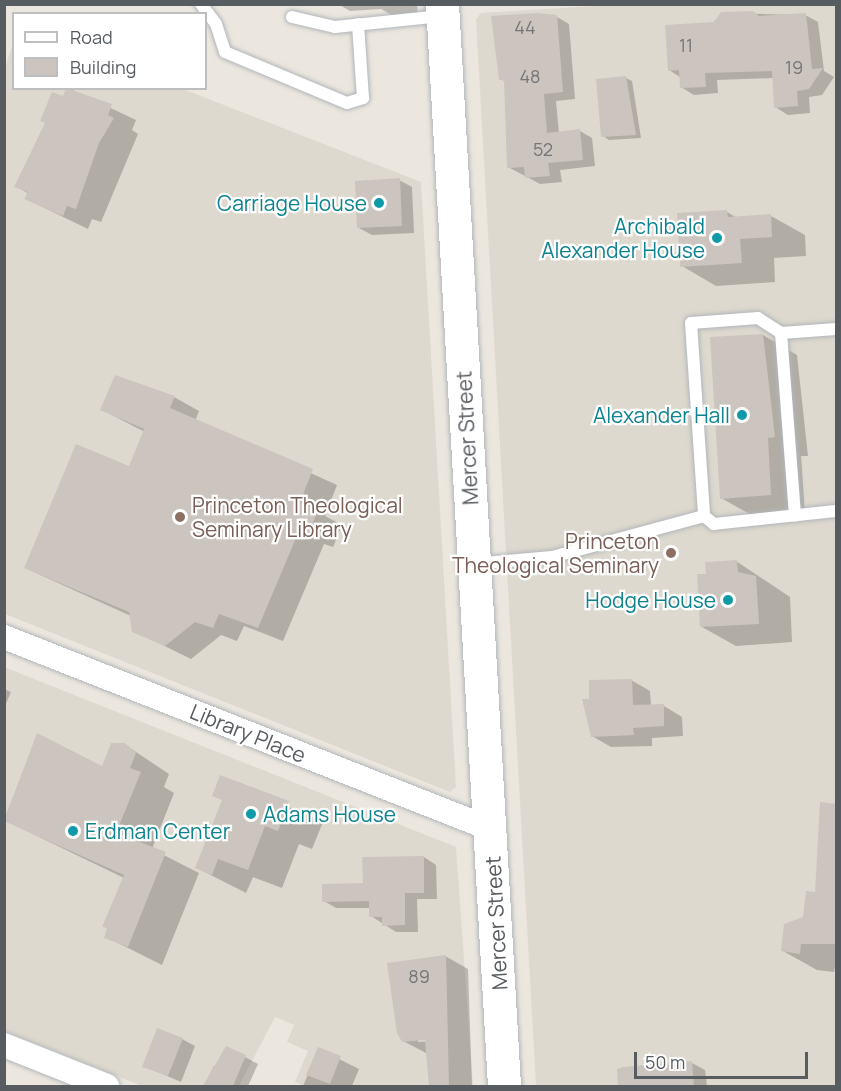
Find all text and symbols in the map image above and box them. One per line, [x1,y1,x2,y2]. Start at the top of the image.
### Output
legend [12,12,207,90]
house number: 44 [514,16,536,38]
text: Road [70,25,113,49]
house number: 11 [679,34,693,56]
text: Building [70,55,136,79]
house number: 19 [785,56,803,78]
house number: 48 [519,65,541,87]
house number: 52 [533,138,553,160]
place label: Carriage House [217,190,367,216]
marker: Carriage House [372,196,386,210]
place label: Archibald Alexander House [541,213,705,263]
marker: Archibald Alexander House [710,231,724,245]
street label: Mercer Street [451,370,483,506]
place label: Alexander Hall [593,402,730,428]
marker: Alexander Hall [735,408,749,422]
place label: Princeton Theological Seminary Library [192,492,403,542]
marker: Princeton Theological Seminary Library [173,510,187,524]
place label: Princeton Theological Seminary [452,528,659,578]
marker: Princeton Theological Seminary [664,546,678,560]
place label: Hodge House [585,587,716,613]
marker: Hodge House [721,593,735,607]
street label: Library Place [187,698,309,768]
place label: Adams House [263,801,396,827]
marker: Adams House [244,807,258,821]
place label: Erdman Center [85,818,230,844]
marker: Erdman Center [66,824,80,838]
street label: Mercer Street [480,855,512,991]
house number: 89 [408,965,430,987]
scale bar [637,1040,811,1078]
text: 50 m [645,1050,685,1074]

